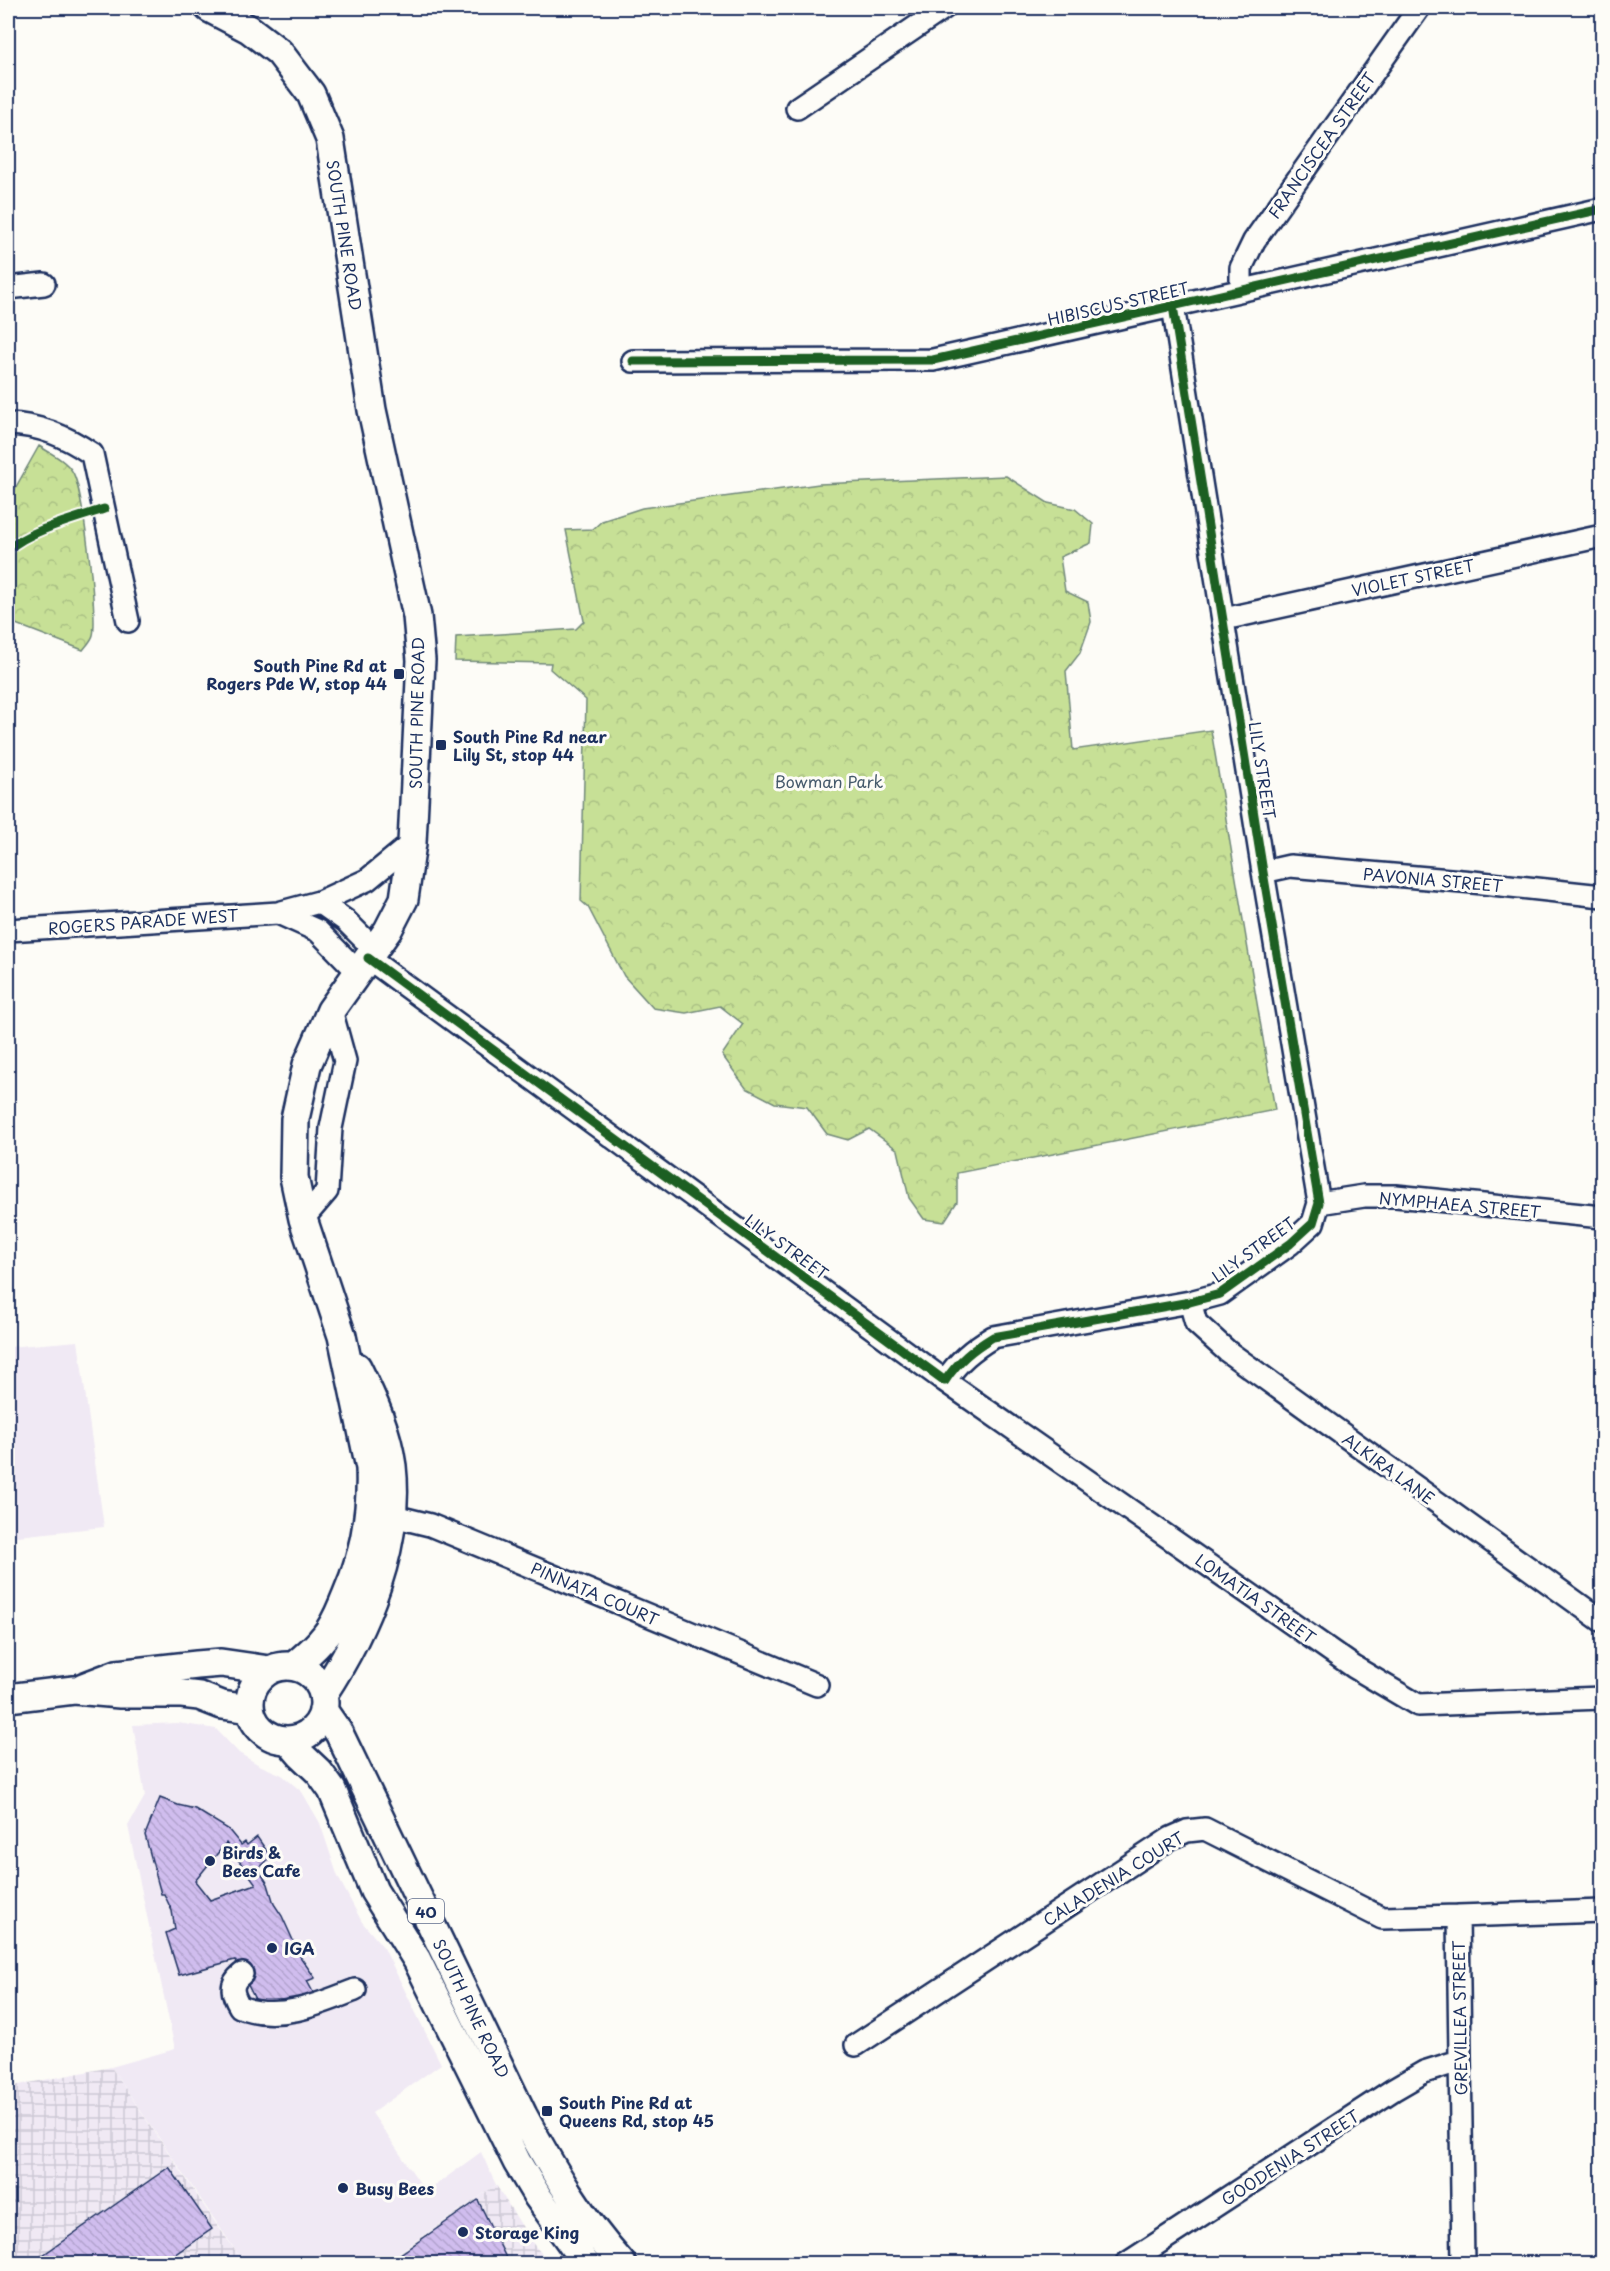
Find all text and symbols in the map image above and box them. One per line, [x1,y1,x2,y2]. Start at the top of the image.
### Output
street label: FRANCISCEA STREET [1261,67,1381,223]
street label: SOUTH PINE ROAD [321,158,369,312]
street label: HIBISCUS STREET [1045,275,1191,331]
street label: VIOLET STREET [1349,552,1477,602]
street label: SOUTH PINE ROAD [403,637,429,789]
place label: South Pine Rd at Rogers Pde W, stop 44 [206,653,387,695]
marker: South Pine Rd at Rogers Pde W, stop 44 [392,667,406,681]
street label: LILY STREET [1243,720,1283,820]
place label: South Pine Rd near Lily St, stop 44 [453,724,607,766]
marker: South Pine Rd near Lily St, stop 44 [434,738,448,752]
park label: Bowman Park [775,769,884,793]
street label: PAVONIA STREET [1362,861,1504,897]
street label: ROGERS PARADE WEST [47,902,239,940]
street label: NYMPHAEA STREET [1378,1185,1542,1223]
street label: LILY STREET [740,1208,834,1285]
street label: LILY STREET [1206,1210,1300,1287]
street label: ALKIRA LANE [1338,1426,1440,1510]
street label: LOMATIA STREET [1191,1547,1321,1649]
street label: PINNATA COURT [527,1555,663,1631]
street label: CALADENIA COURT [1038,1825,1188,1931]
place label: Birds & Bees Cafe [222,1840,301,1882]
marker: Birds & Bees Cafe [203,1854,217,1868]
road number: 40 [408,1899,444,1923]
street label: SOUTH PINE ROAD [428,1934,516,2082]
place label: IGA [284,1936,315,1960]
street label: GREVILLEA STREET [1446,1940,1472,2096]
marker: IGA [265,1941,279,1955]
place label: South Pine Rd at Queens Rd, stop 45 [559,2090,714,2132]
street label: GOODENIA STREET [1216,2103,1364,2211]
marker: South Pine Rd at Queens Rd, stop 45 [540,2104,554,2118]
place label: Busy Bees [355,2176,434,2200]
marker: Busy Bees [336,2181,350,2195]
place label: Storage King [475,2220,579,2244]
marker: Storage King [456,2225,470,2239]

